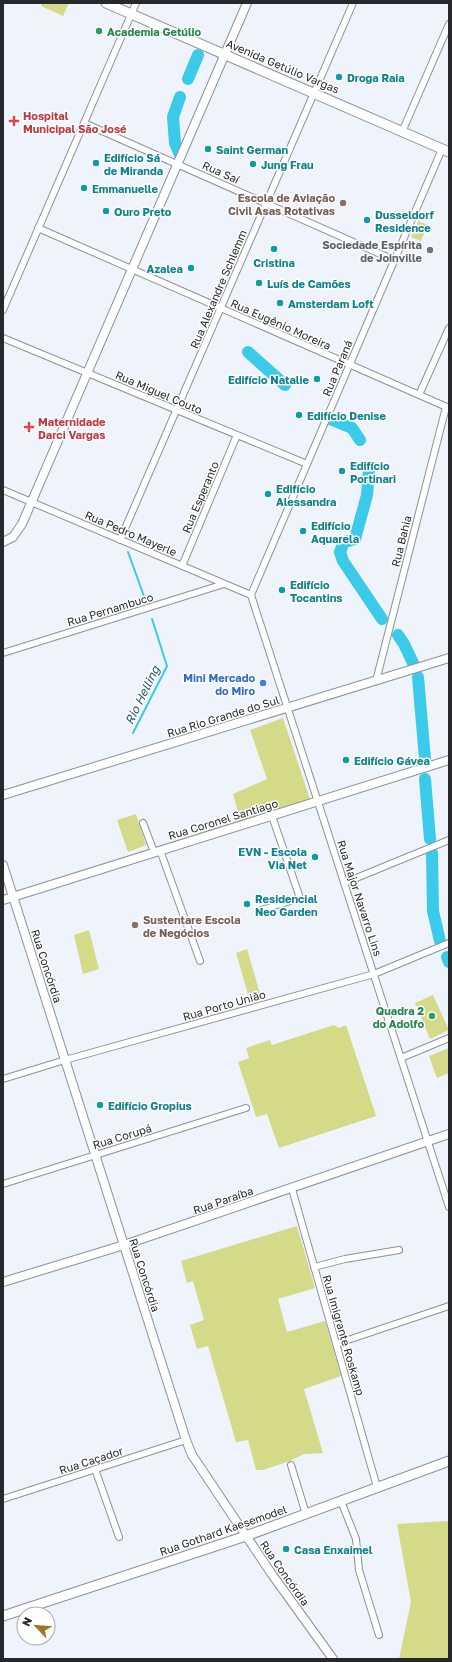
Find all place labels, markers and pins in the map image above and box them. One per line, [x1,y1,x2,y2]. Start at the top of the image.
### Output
place label: Academia Getúlio [107,25,202,38]
marker: Academia Getúlio [94,26,104,36]
place label: Droga Raia [347,71,405,84]
marker: Droga Raia [334,72,344,82]
place label: Hospital Municipal São José [23,109,127,135]
marker: Hospital Municipal São José [8,115,20,127]
place label: Saint German [216,143,288,156]
marker: Saint German [203,144,213,154]
place label: Edifício Sá de Miranda [104,151,163,177]
marker: Edifício Sá de Miranda [91,158,101,168]
place label: Jung Frau [261,158,314,171]
marker: Jung Frau [248,159,258,169]
place label: Emmanuelle [92,182,158,195]
marker: Emmanuelle [79,183,89,193]
place label: Escola de Aviação Civil Asas Rotativas [228,191,335,217]
marker: Escola de Aviação Civil Asas Rotativas [338,198,348,208]
place label: Ouro Preto [114,205,172,218]
marker: Ouro Preto [101,206,111,216]
place label: Dusseldorf Residence [375,208,434,234]
marker: Dusseldorf Residence [362,215,372,225]
place label: Sociedade Espírita de Joinville [322,238,423,264]
marker: Cristina [269,244,279,254]
marker: Sociedade Espírita de Joinville [425,245,435,255]
place label: Cristina [253,256,295,269]
place label: Azalea [146,262,183,275]
marker: Azalea [186,263,196,273]
place label: Luís de Camões [267,277,351,290]
marker: Luís de Camões [254,278,264,288]
place label: Amsterdam Loft [288,297,374,310]
marker: Amsterdam Loft [275,298,285,308]
place label: Edifício Natalie [228,373,309,386]
marker: Edifício Natalie [312,374,322,384]
place label: Edifício Denise [307,409,386,422]
marker: Edifício Denise [294,410,304,420]
place label: Maternidade Darci Vargas [38,415,106,441]
marker: Maternidade Darci Vargas [23,421,35,433]
place label: Edifício Portinari [350,459,396,485]
marker: Edifício Portinari [337,466,347,476]
place label: Edifício Alessandra [276,482,336,508]
marker: Edifício Alessandra [263,489,273,499]
place label: Edifício Aquarela [311,519,359,545]
marker: Edifício Aquarela [298,526,308,536]
place label: Edifício Tocantins [290,578,342,604]
marker: Edifício Tocantins [277,585,287,595]
place label: Mini Mercado do Miro [183,671,255,697]
marker: Mini Mercado do Miro [258,678,268,688]
place label: Edifício Gávea [354,754,430,767]
marker: Edifício Gávea [341,755,351,765]
place label: EVN - Escola Via Net [238,845,308,871]
marker: EVN - Escola Via Net [310,852,320,862]
place label: Residencial Neo Garden [255,892,318,918]
marker: Residencial Neo Garden [242,899,252,909]
place label: Sustentare Escola de Negócios [143,913,241,939]
marker: Sustentare Escola de Negócios [130,920,140,930]
place label: Quadra 2 do Adolfo [373,1004,424,1030]
marker: Quadra 2 do Adolfo [427,1011,437,1021]
place label: Edifício Gropius [108,1099,192,1112]
marker: Edifício Gropius [95,1100,105,1110]
place label: Casa Enxaimel [294,1543,373,1556]
marker: Casa Enxaimel [281,1544,291,1554]

